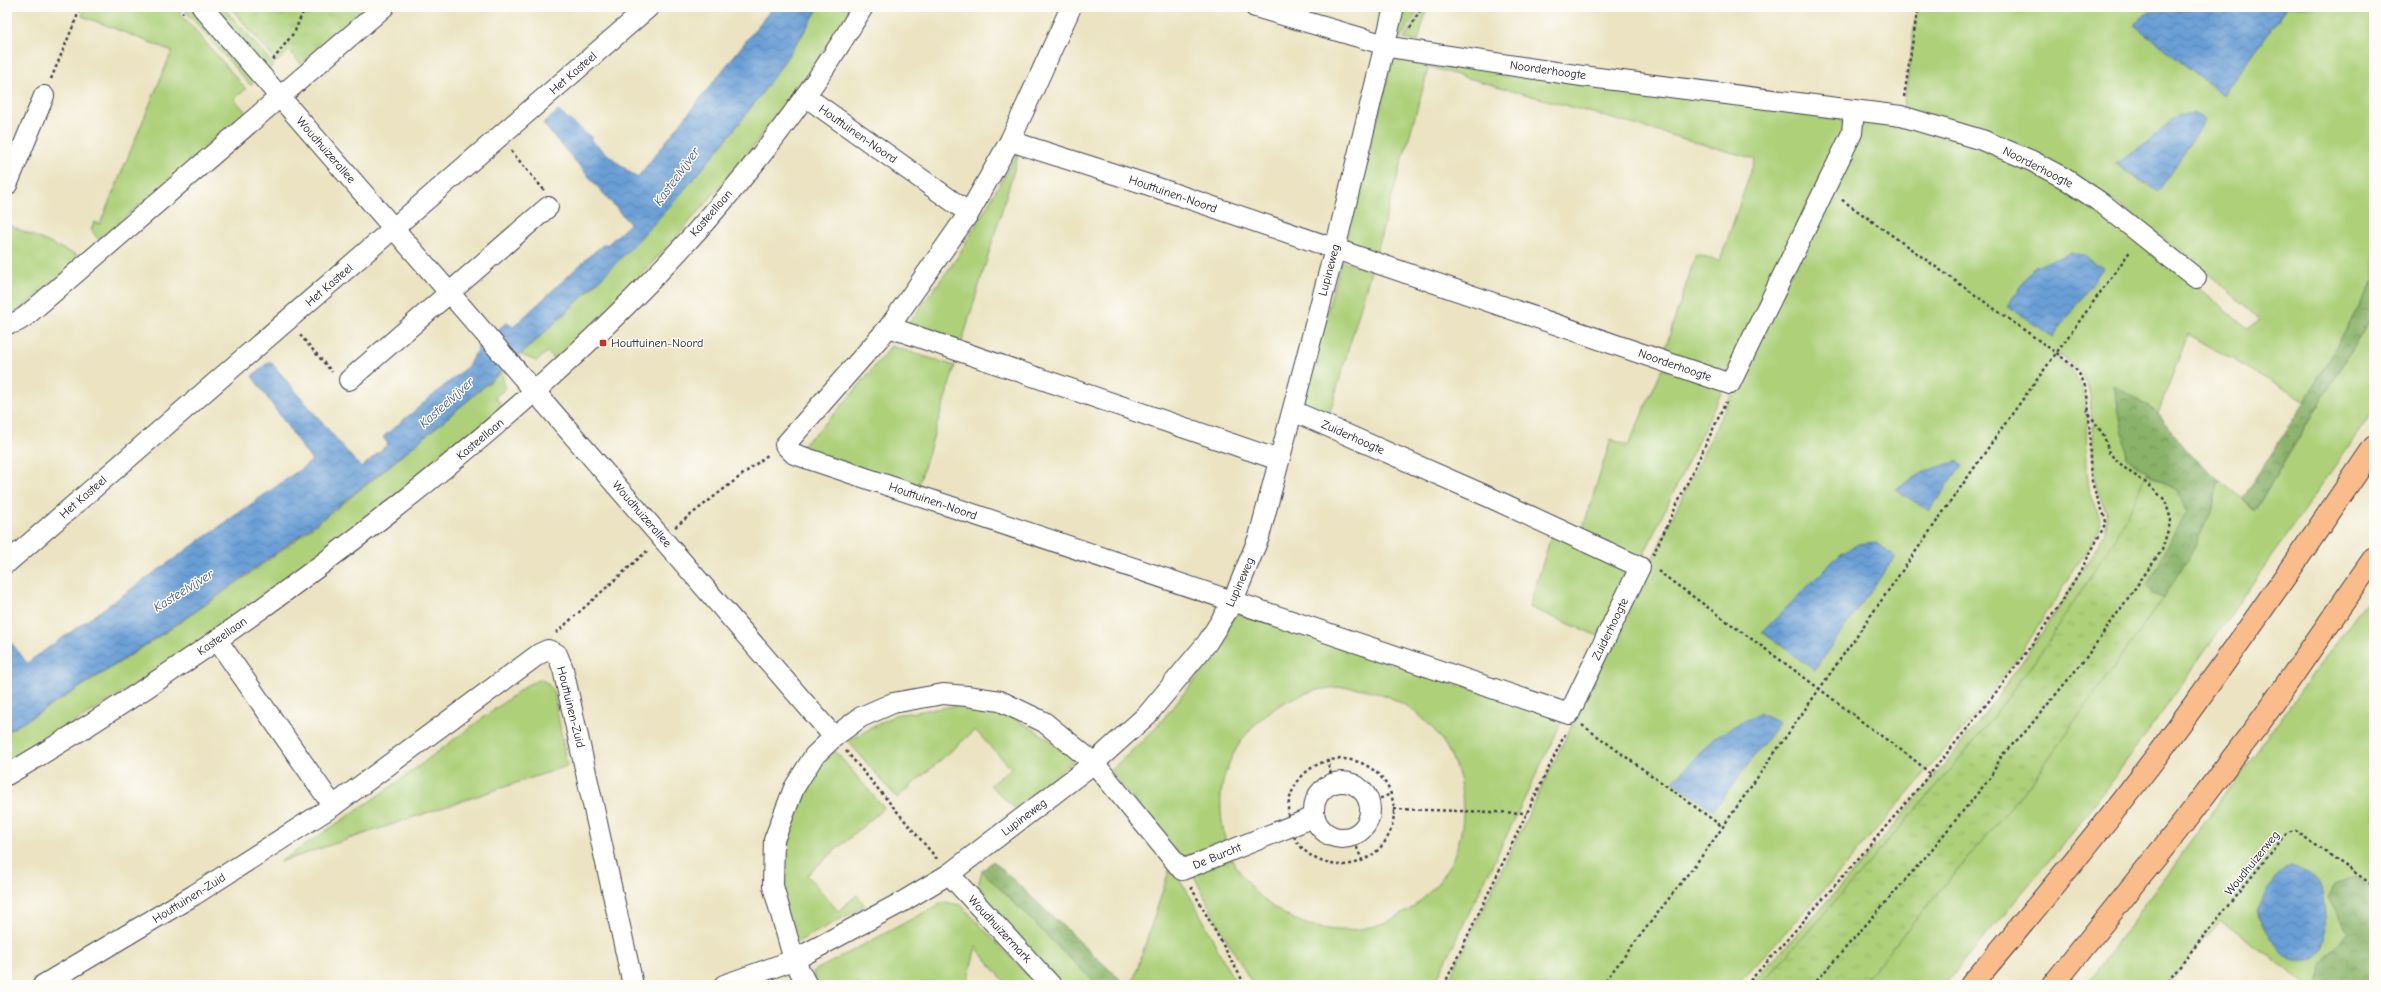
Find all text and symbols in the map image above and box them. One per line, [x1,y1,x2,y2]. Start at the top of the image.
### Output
street label: Het Kasteel [547,49,599,97]
street label: Noorderhoogte [1509,58,1587,82]
street label: Houttuinen-Noord [816,102,900,166]
street label: Woudhuizerallee [293,114,359,186]
street label: Noorderhoogte [2001,143,2075,191]
water label: Kasteelvijver [650,144,703,208]
street label: Houttuinen-Noord [1127,172,1219,216]
street label: Kasteellaan [687,187,735,239]
street label: Lupineweg [1315,243,1343,297]
street label: Het Kasteel [303,261,355,309]
place label: Houttuinen-Noord [611,336,703,350]
marker: Houttuinen-Noord [598,338,608,348]
street label: Noorderhoogte [1636,346,1714,384]
water label: Kasteelvijver [416,373,477,431]
street label: Kasteellaan [454,415,506,463]
street label: Zuiderhoogte [1319,417,1387,457]
street label: Het Kasteel [57,473,109,521]
street label: Woudhuizerallee [609,478,675,550]
street label: Houttuinen-Noord [887,479,979,523]
street label: Lupineweg [1223,555,1257,609]
water label: Kasteelvijver [150,566,217,615]
street label: Zuiderhoogte [1589,596,1631,662]
street label: Kasteellaan [195,614,249,658]
street label: Houttuinen-Zuid [554,665,588,749]
street label: Lupineweg [999,795,1049,839]
street label: Woudhuizerweg [2222,828,2282,898]
street label: De Burcht [1191,840,1244,872]
street label: Houttuinen-Zuid [150,870,228,926]
street label: Woudhuizermark [965,893,1035,966]

